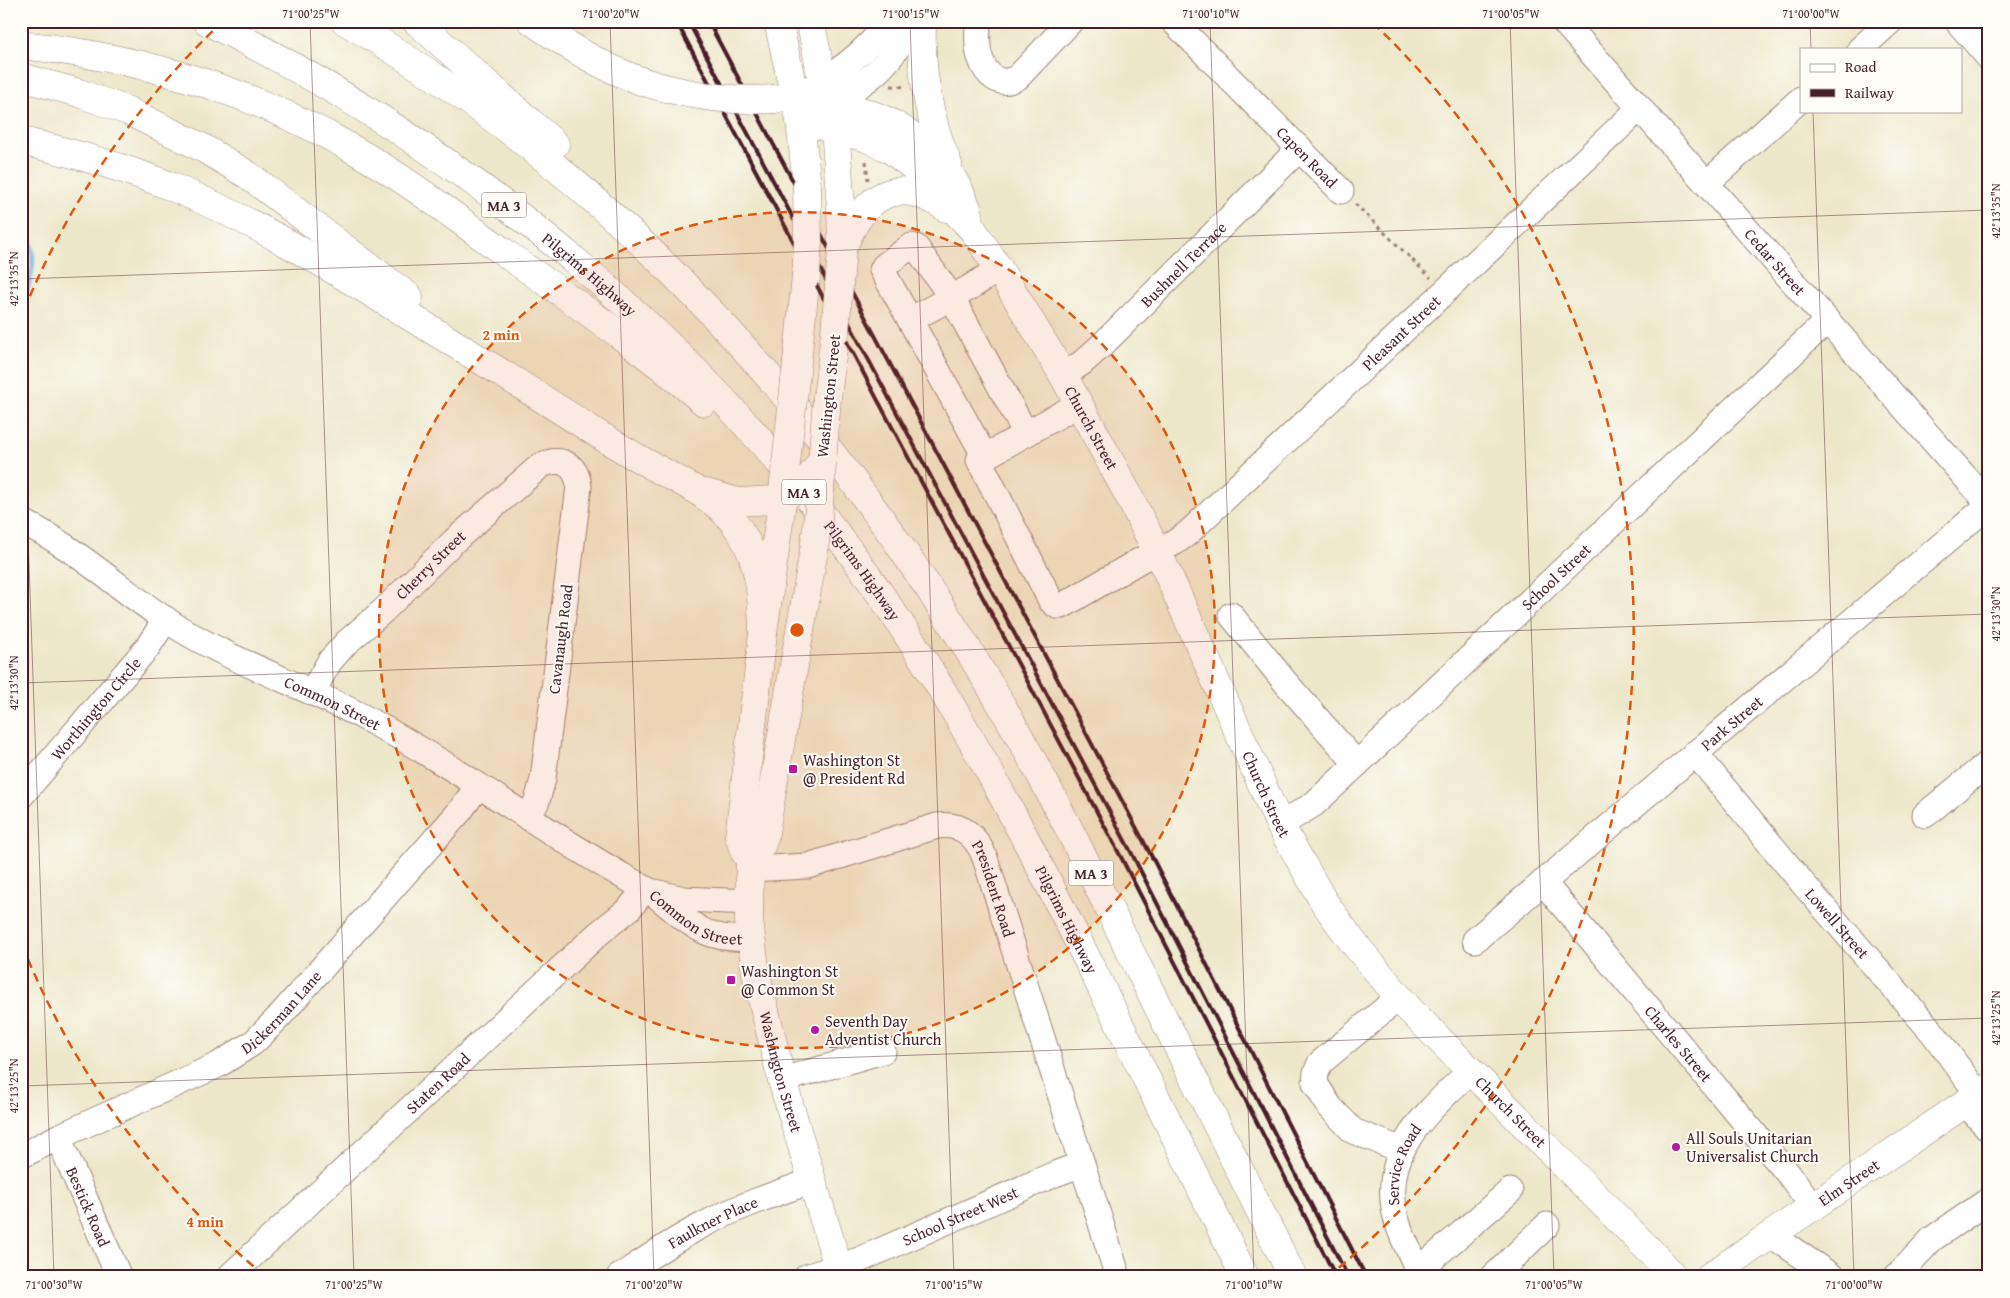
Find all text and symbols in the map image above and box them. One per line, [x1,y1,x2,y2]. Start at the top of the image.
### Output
text: 71°00'25"W [282,5,341,22]
text: 71°00'20"W [582,5,641,22]
text: 71°00'15"W [882,5,941,22]
text: 71°00'10"W [1182,5,1241,22]
text: 71°00'05"W [1482,5,1541,22]
text: 71°00'00"W [1782,5,1841,22]
legend [1800,48,1962,112]
text: Road [1845,56,1876,77]
text: Railway [1845,82,1895,103]
street label: Capen Road [1271,121,1344,194]
text: 42°13'35"N [1987,183,2004,239]
road number: MA 3 [482,192,526,218]
street label: Bushnell Terrace [1135,216,1232,313]
street label: Cedar Street [1739,223,1812,301]
street label: Pilgrims Highway [537,226,643,322]
text: 42°13'35"N [5,251,22,307]
street label: Pleasant Street [1356,289,1446,376]
text: 2 min [482,324,520,345]
street label: Washington Street [810,333,846,459]
street label: Church Street [1059,381,1125,474]
road number: MA 3 [782,480,826,504]
street label: Pilgrims Highway [818,515,907,625]
street label: Cherry Street [389,524,471,605]
street label: School Street [1515,537,1597,616]
street label: Cavanaugh Road [541,582,579,695]
text: 42°13'30"N [1987,586,2004,642]
centre of rings [788,621,806,639]
street label: Worthington Circle [45,652,146,765]
text: 42°13'30"N [5,655,22,711]
street label: Common Street [281,670,385,736]
street label: Park Street [1695,689,1768,756]
street label: Church Street [1236,747,1297,842]
place label: Washington St @ President Rd [803,748,906,790]
marker: Washington St @ President Rd [787,763,799,775]
street label: President Road [966,835,1021,940]
road number: MA 3 [1068,860,1114,886]
street label: Pilgrims Highway [1029,861,1104,978]
street label: Lowell Street [1800,882,1875,964]
street label: Common Street [645,883,743,951]
place label: Washington St @ Common St [741,959,838,1001]
street label: Dickerman Lane [236,965,327,1060]
marker: Washington St @ Common St [725,974,737,986]
text: 42°13'25"N [1987,990,2004,1046]
street label: Charles Street [1639,1000,1719,1088]
street label: Washington Street [754,1009,809,1135]
place label: Seventh Day Adventist Church [825,1009,942,1051]
marker: Seventh Day Adventist Church [809,1024,821,1036]
street label: Staten Road [400,1047,476,1119]
text: 42°13'25"N [5,1058,22,1114]
street label: Church Street [1470,1070,1553,1153]
street label: Service Road [1380,1118,1427,1207]
place label: All Souls Unitarian Universalist Church [1686,1126,1819,1168]
marker: All Souls Unitarian Universalist Church [1670,1141,1682,1153]
street label: Elm Street [1813,1152,1885,1212]
street label: Bestick Road [60,1163,117,1251]
street label: School Street West [898,1180,1022,1252]
street label: Faulkner Place [663,1190,761,1254]
text: 4 min [186,1211,224,1232]
text: 71°00'30"W [25,1276,84,1293]
text: 71°00'25"W [325,1276,384,1293]
text: 71°00'20"W [625,1276,684,1293]
text: 71°00'15"W [925,1276,984,1293]
text: 71°00'10"W [1225,1276,1284,1293]
text: 71°00'05"W [1525,1276,1584,1293]
text: 71°00'00"W [1825,1276,1884,1293]

